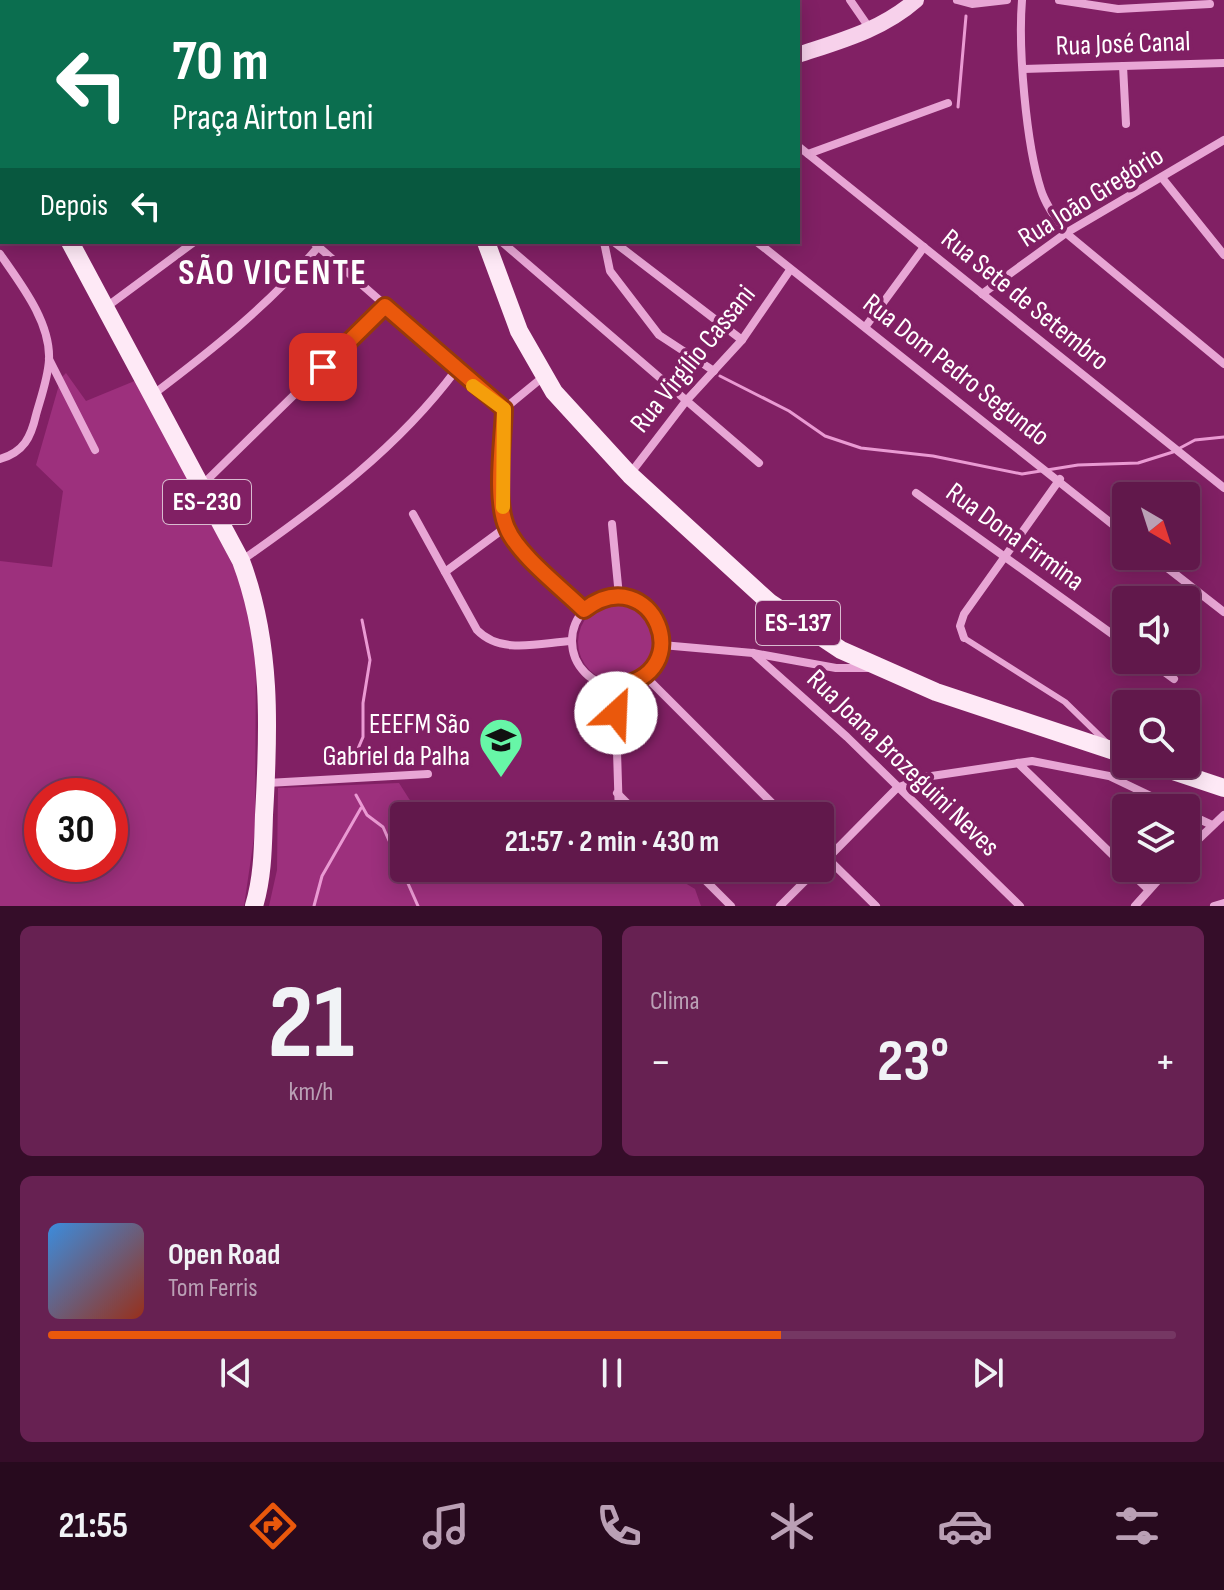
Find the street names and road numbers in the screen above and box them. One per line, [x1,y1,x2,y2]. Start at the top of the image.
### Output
street label: Rua José Canal [1055,25,1191,63]
street label: Rua João Gregório [1013,139,1169,255]
street label: Rua Sete de Setembro [935,222,1115,378]
street label: Rua Virgílio Cassani [624,279,762,439]
street label: Rua Dom Pedro Segundo [856,287,1056,453]
street label: Rua Dona Firmina [939,476,1091,598]
road number: ES-230 [163,480,251,524]
road number: ES-137 [756,601,840,645]
street label: Rua Joana Brozeguini Neves [800,663,1006,863]

